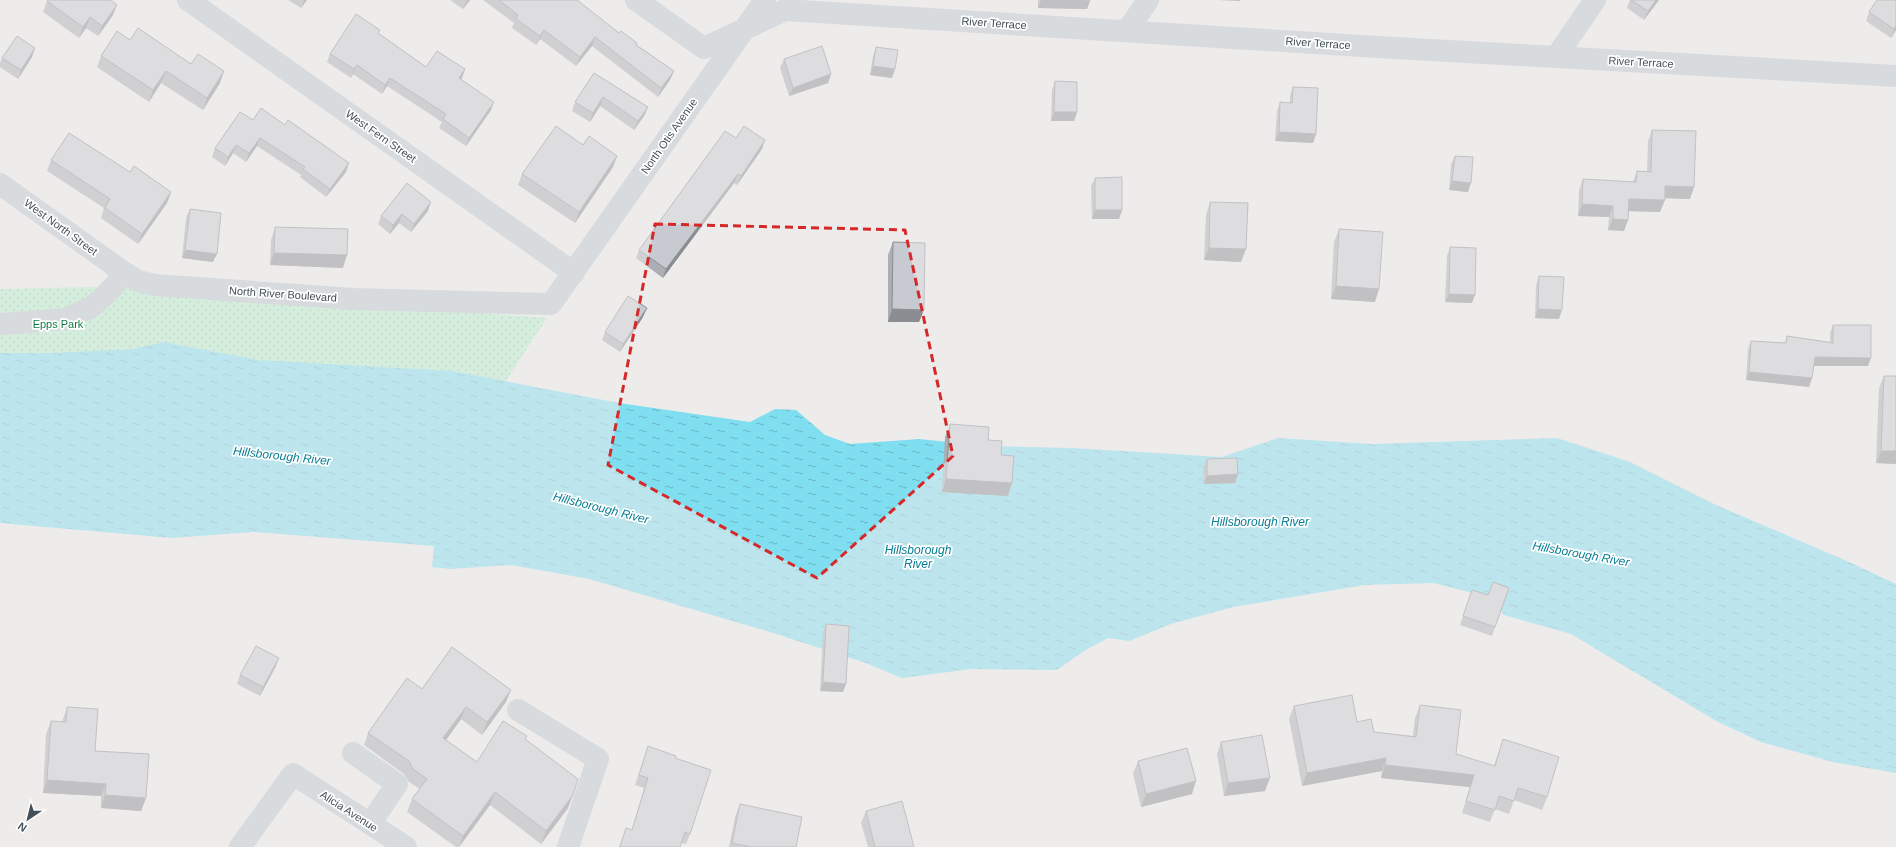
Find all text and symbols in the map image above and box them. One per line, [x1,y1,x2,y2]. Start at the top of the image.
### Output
street label: River Terrace [961,15,1027,31]
street label: River Terrace [1285,35,1351,51]
street label: River Terrace [1608,54,1674,70]
street label: North Otis Avenue [639,96,699,176]
street label: West Fern Street [344,107,418,165]
street label: West North Street [22,197,100,257]
street label: North River Boulevard [229,284,337,304]
park label: Epps Park [33,318,84,330]
water label: Hillsborough River [233,444,332,468]
water label: Hillsborough River [552,489,651,527]
water label: Hillsborough River [1211,515,1310,529]
water label: Hillsborough River [1532,539,1631,570]
water label: Hillsborough River [885,543,952,571]
street label: Alicia Avenue [318,788,380,834]
north arrow [8,799,48,839]
text: N [16,820,29,834]

